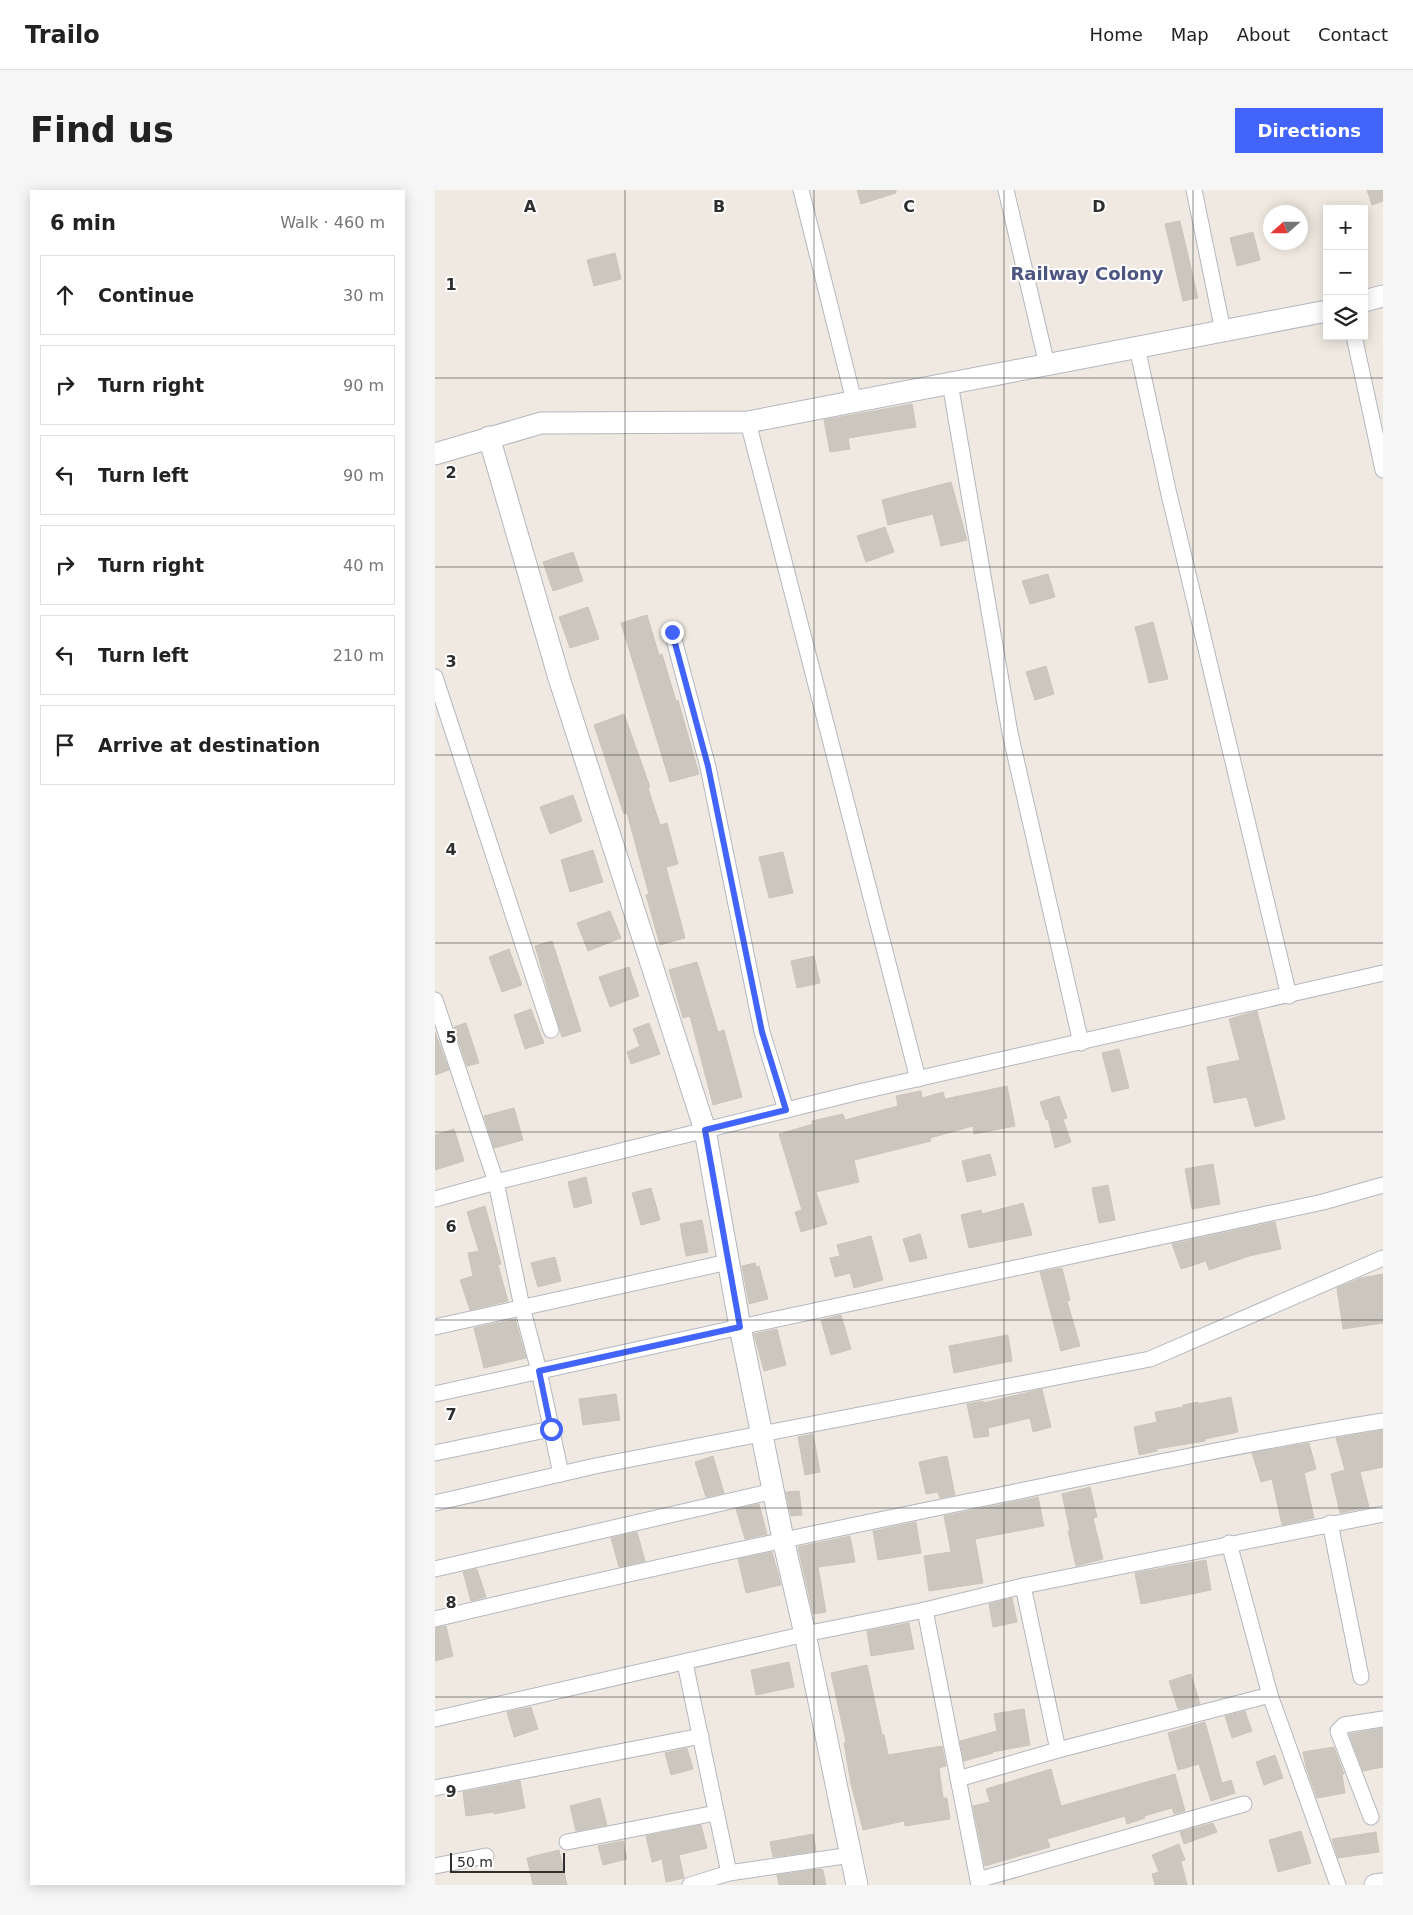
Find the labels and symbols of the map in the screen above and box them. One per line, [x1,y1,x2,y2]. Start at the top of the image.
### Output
text: A [524,197,537,216]
text: B [713,197,725,216]
text: C [903,197,915,216]
text: D [1092,197,1106,216]
north arrow [1263,205,1308,250]
district label: Railway Colony [1010,263,1164,284]
text: 1 [445,275,457,294]
text: 2 [445,463,457,482]
route end [661,621,684,644]
text: 3 [445,652,457,671]
text: 4 [445,840,457,859]
text: 5 [445,1028,457,1047]
text: 6 [445,1217,457,1236]
text: 7 [445,1405,457,1424]
route start [540,1418,563,1441]
text: 8 [445,1593,457,1612]
text: 9 [445,1782,457,1801]
scale bar [450,1850,565,1873]

